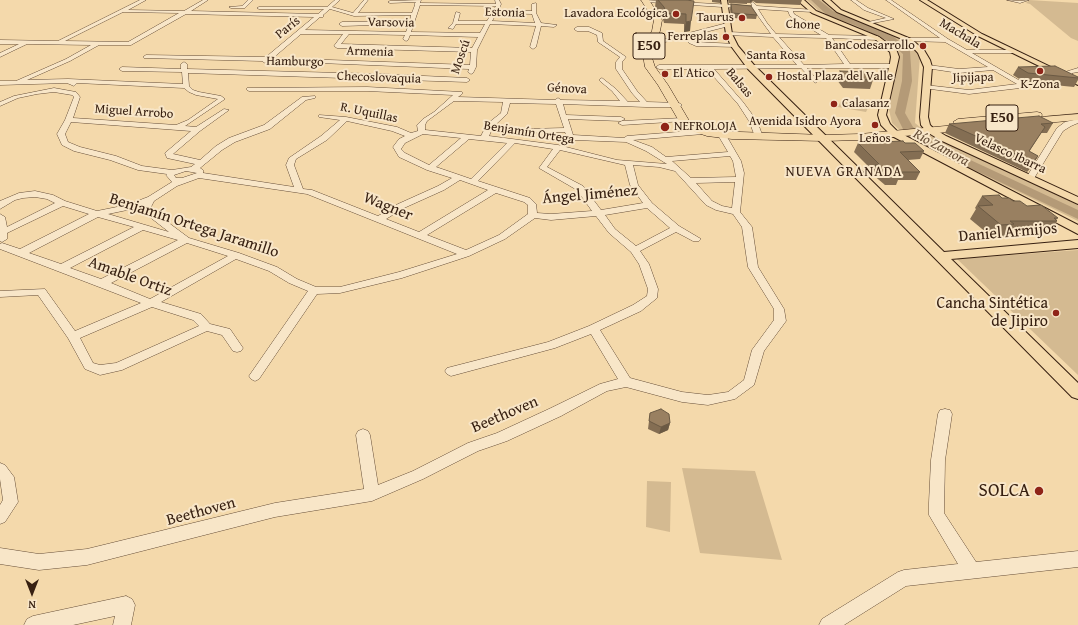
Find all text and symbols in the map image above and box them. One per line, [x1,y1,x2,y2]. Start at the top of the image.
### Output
street label: Estonia [485,5,525,21]
place label: Lavadora Ecológica [564,6,668,22]
marker: Lavadora Ecológica [671,9,681,19]
place label: Taurus [696,10,734,26]
street label: París [272,13,304,43]
marker: Taurus [737,13,747,23]
street label: Varsovia [367,15,415,31]
street label: Machala [936,16,984,52]
street label: Chone [786,17,820,33]
place label: Ferreplas [667,29,718,45]
marker: Ferreplas [721,32,731,42]
road number: E50 [633,33,665,59]
street label: Moscú [448,38,474,76]
place label: BanCodesarrollo [825,38,915,54]
marker: BanCodesarrollo [918,41,928,51]
street label: Armenia [346,43,394,61]
street label: Santa Rosa [747,48,805,64]
street label: Hamburgo [266,54,324,70]
street label: Balsas [722,65,756,101]
place label: El Atico [673,66,715,82]
marker: K-Zona [1035,66,1045,76]
street label: Checoslovaquia [337,69,421,87]
marker: El Atico [660,69,670,79]
place label: Hostal Plaza del Valle [777,69,893,85]
street label: Jipijapa [952,70,994,86]
marker: Hostal Plaza del Valle [764,72,774,82]
place label: K-Zona [1020,77,1060,93]
street label: Génova [547,80,587,98]
place label: Calasanz [842,96,889,112]
street label: R. Uquillas [339,99,399,127]
marker: Calasanz [829,99,839,109]
street label: Miguel Arrobo [94,101,174,123]
road number: E50 [986,105,1018,131]
street label: Avenida Isidro Ayora [749,114,861,130]
street label: Benjamín Ortega [483,118,575,148]
place label: NEFROLOJA [674,119,737,135]
marker: Leños [870,120,880,130]
marker: NEFROLOJA [659,121,671,133]
water label: Río Zamora [910,126,972,170]
place label: Leños [859,131,891,147]
street label: Velasco Ibarra [972,131,1048,177]
district label: NUEVA GRANADA [786,164,902,180]
street label: Ángel Jiménez [541,181,639,209]
street label: Wagner [360,188,416,226]
street label: Benjamín Ortega Jaramillo [107,189,281,263]
street label: Daniel Armijos [958,219,1058,247]
street label: Amable Ortiz [86,253,174,301]
place label: Cancha Sintética de Jipiro [937,294,1048,332]
marker: Cancha Sintética de Jipiro [1051,308,1061,318]
street label: Beethoven [469,392,541,438]
place label: SOLCA [979,480,1030,502]
marker: SOLCA [1033,485,1045,497]
street label: Beethoven [164,494,238,530]
north arrow [12,573,52,613]
text: N [28,597,36,613]

